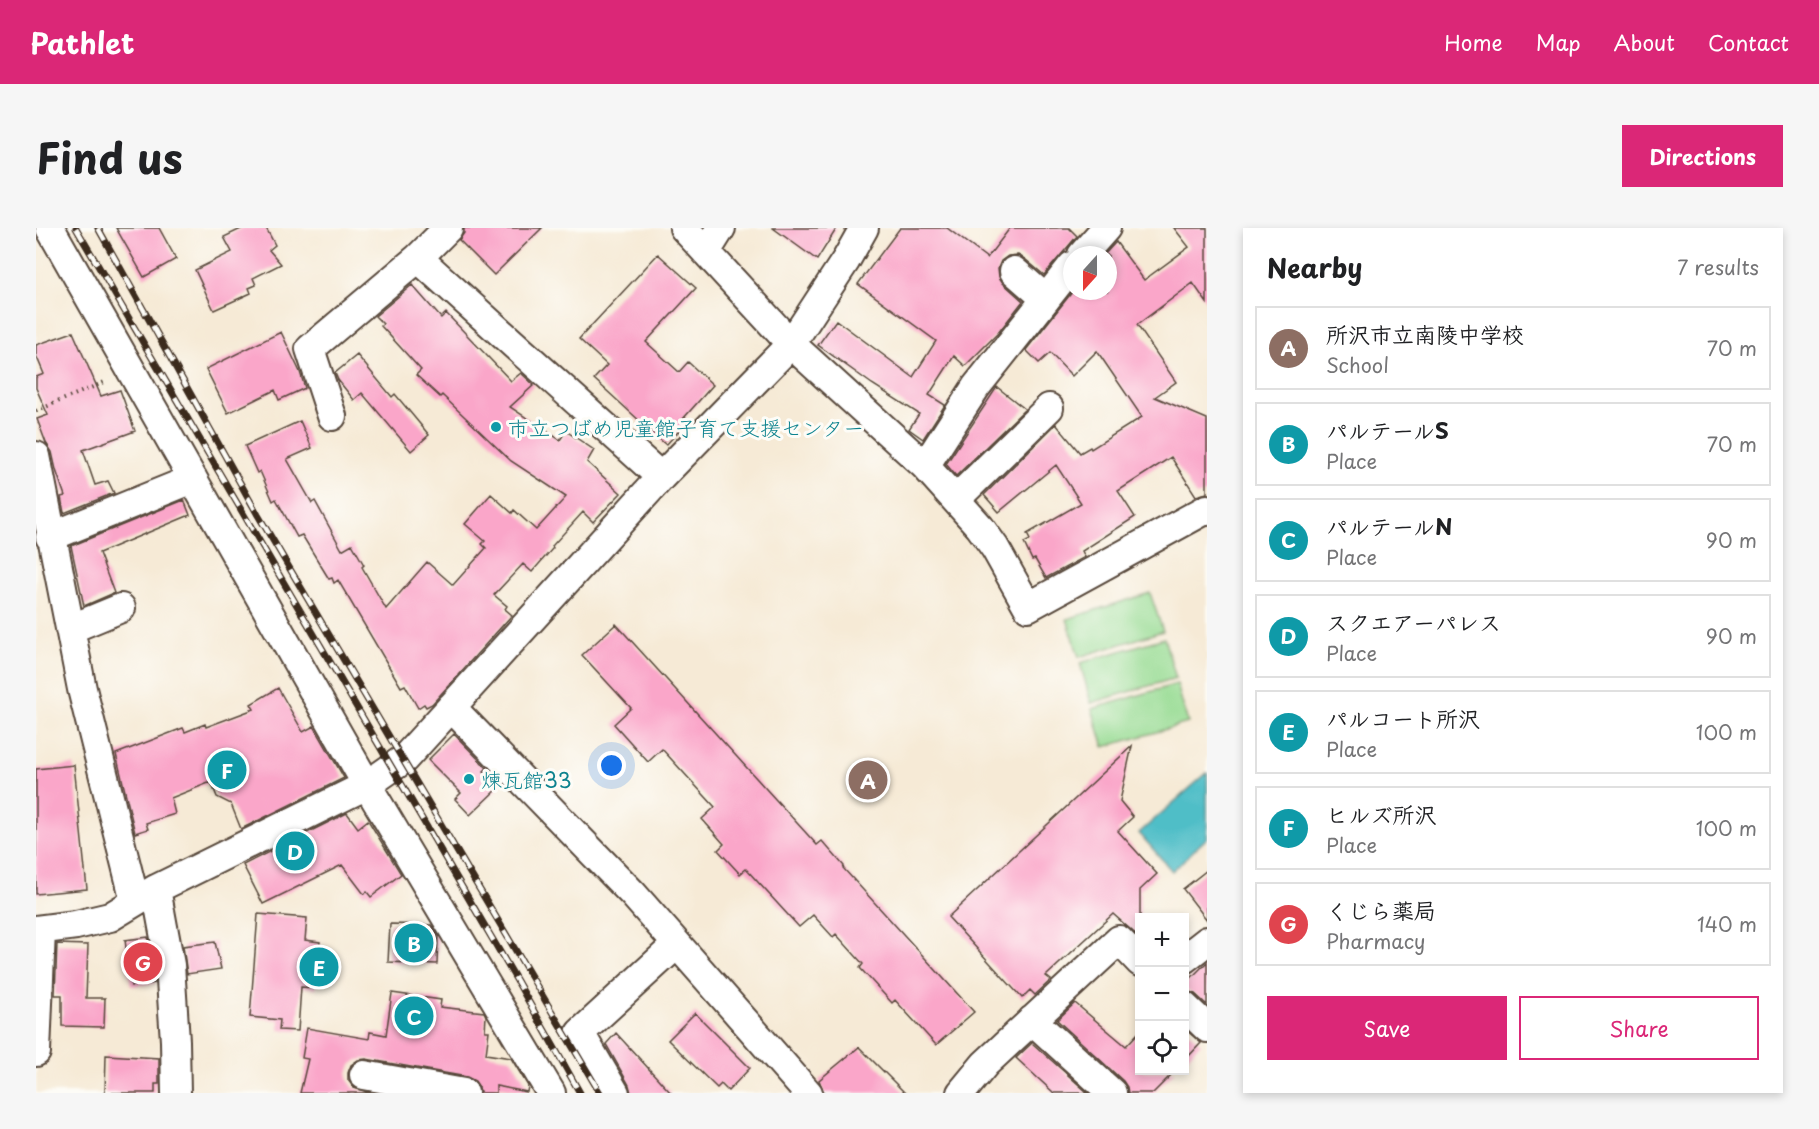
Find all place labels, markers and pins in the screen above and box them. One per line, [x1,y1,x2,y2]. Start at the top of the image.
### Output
place label: 市立つばめ児童館子育て支援センター [508,411,864,443]
marker: 市立つばめ児童館子育て支援センター [489,420,503,434]
pin: F [208,748,246,792]
pin: A [848,758,888,802]
place label: 煉瓦館33 [481,763,572,795]
marker: 煉瓦館33 [462,772,476,786]
pin: D [276,828,314,874]
pin: B [394,920,434,966]
pin: G [124,940,162,984]
pin: E [300,944,338,990]
pin: C [394,994,434,1038]

